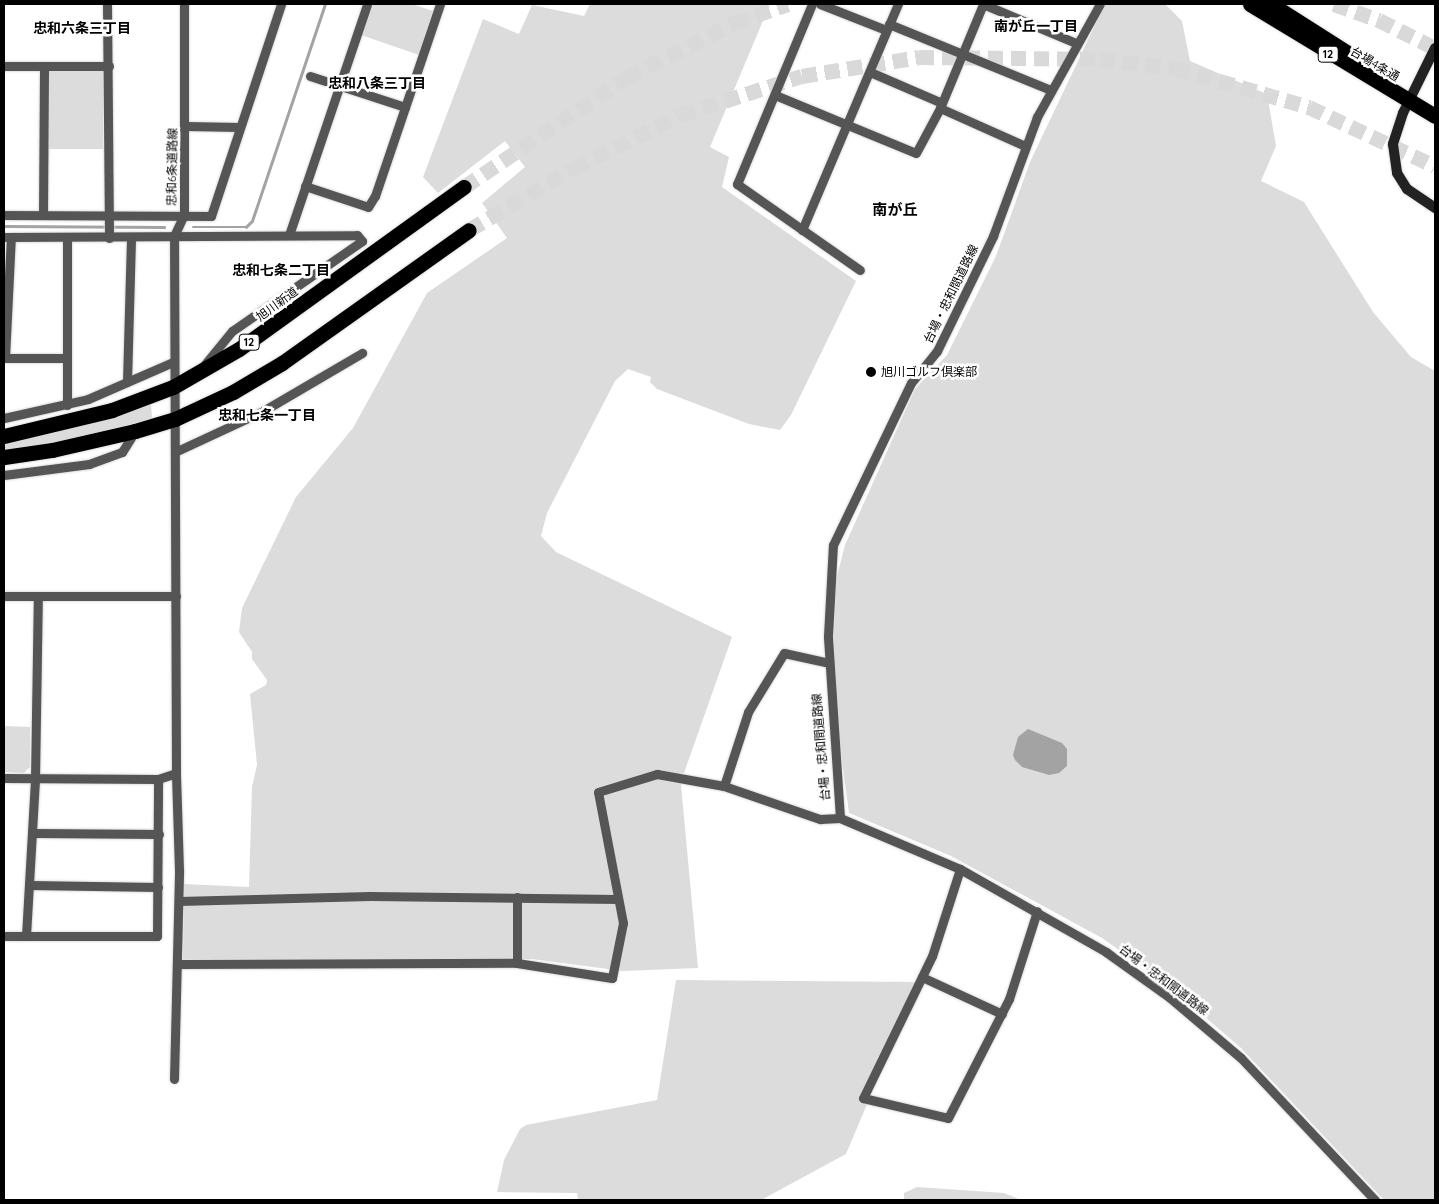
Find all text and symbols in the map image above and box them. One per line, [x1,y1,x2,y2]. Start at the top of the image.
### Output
district label: 南が丘一丁目 [994,18,1078,34]
district label: 忠和六条三丁目 [33,20,131,36]
street label: 台場4条通 [1348,44,1402,84]
road number: 12 [1317,46,1339,62]
district label: 忠和八条三丁目 [328,75,426,91]
street label: 忠和6条道路線 [164,128,180,206]
district label: 南が丘 [873,201,917,219]
street label: 台場・忠和間道路線 [921,242,981,346]
district label: 忠和七条二丁目 [232,262,330,278]
street label: 旭川新道 [253,284,301,324]
road number: 12 [238,334,260,351]
place label: 旭川ゴルフ倶楽部 [881,365,977,379]
marker: 旭川ゴルフ倶楽部 [865,366,877,378]
district label: 忠和七条一丁目 [218,407,316,423]
street label: 台場・忠和間道路線 [809,693,833,801]
street label: 台場・忠和間道路線 [1117,942,1211,1018]

